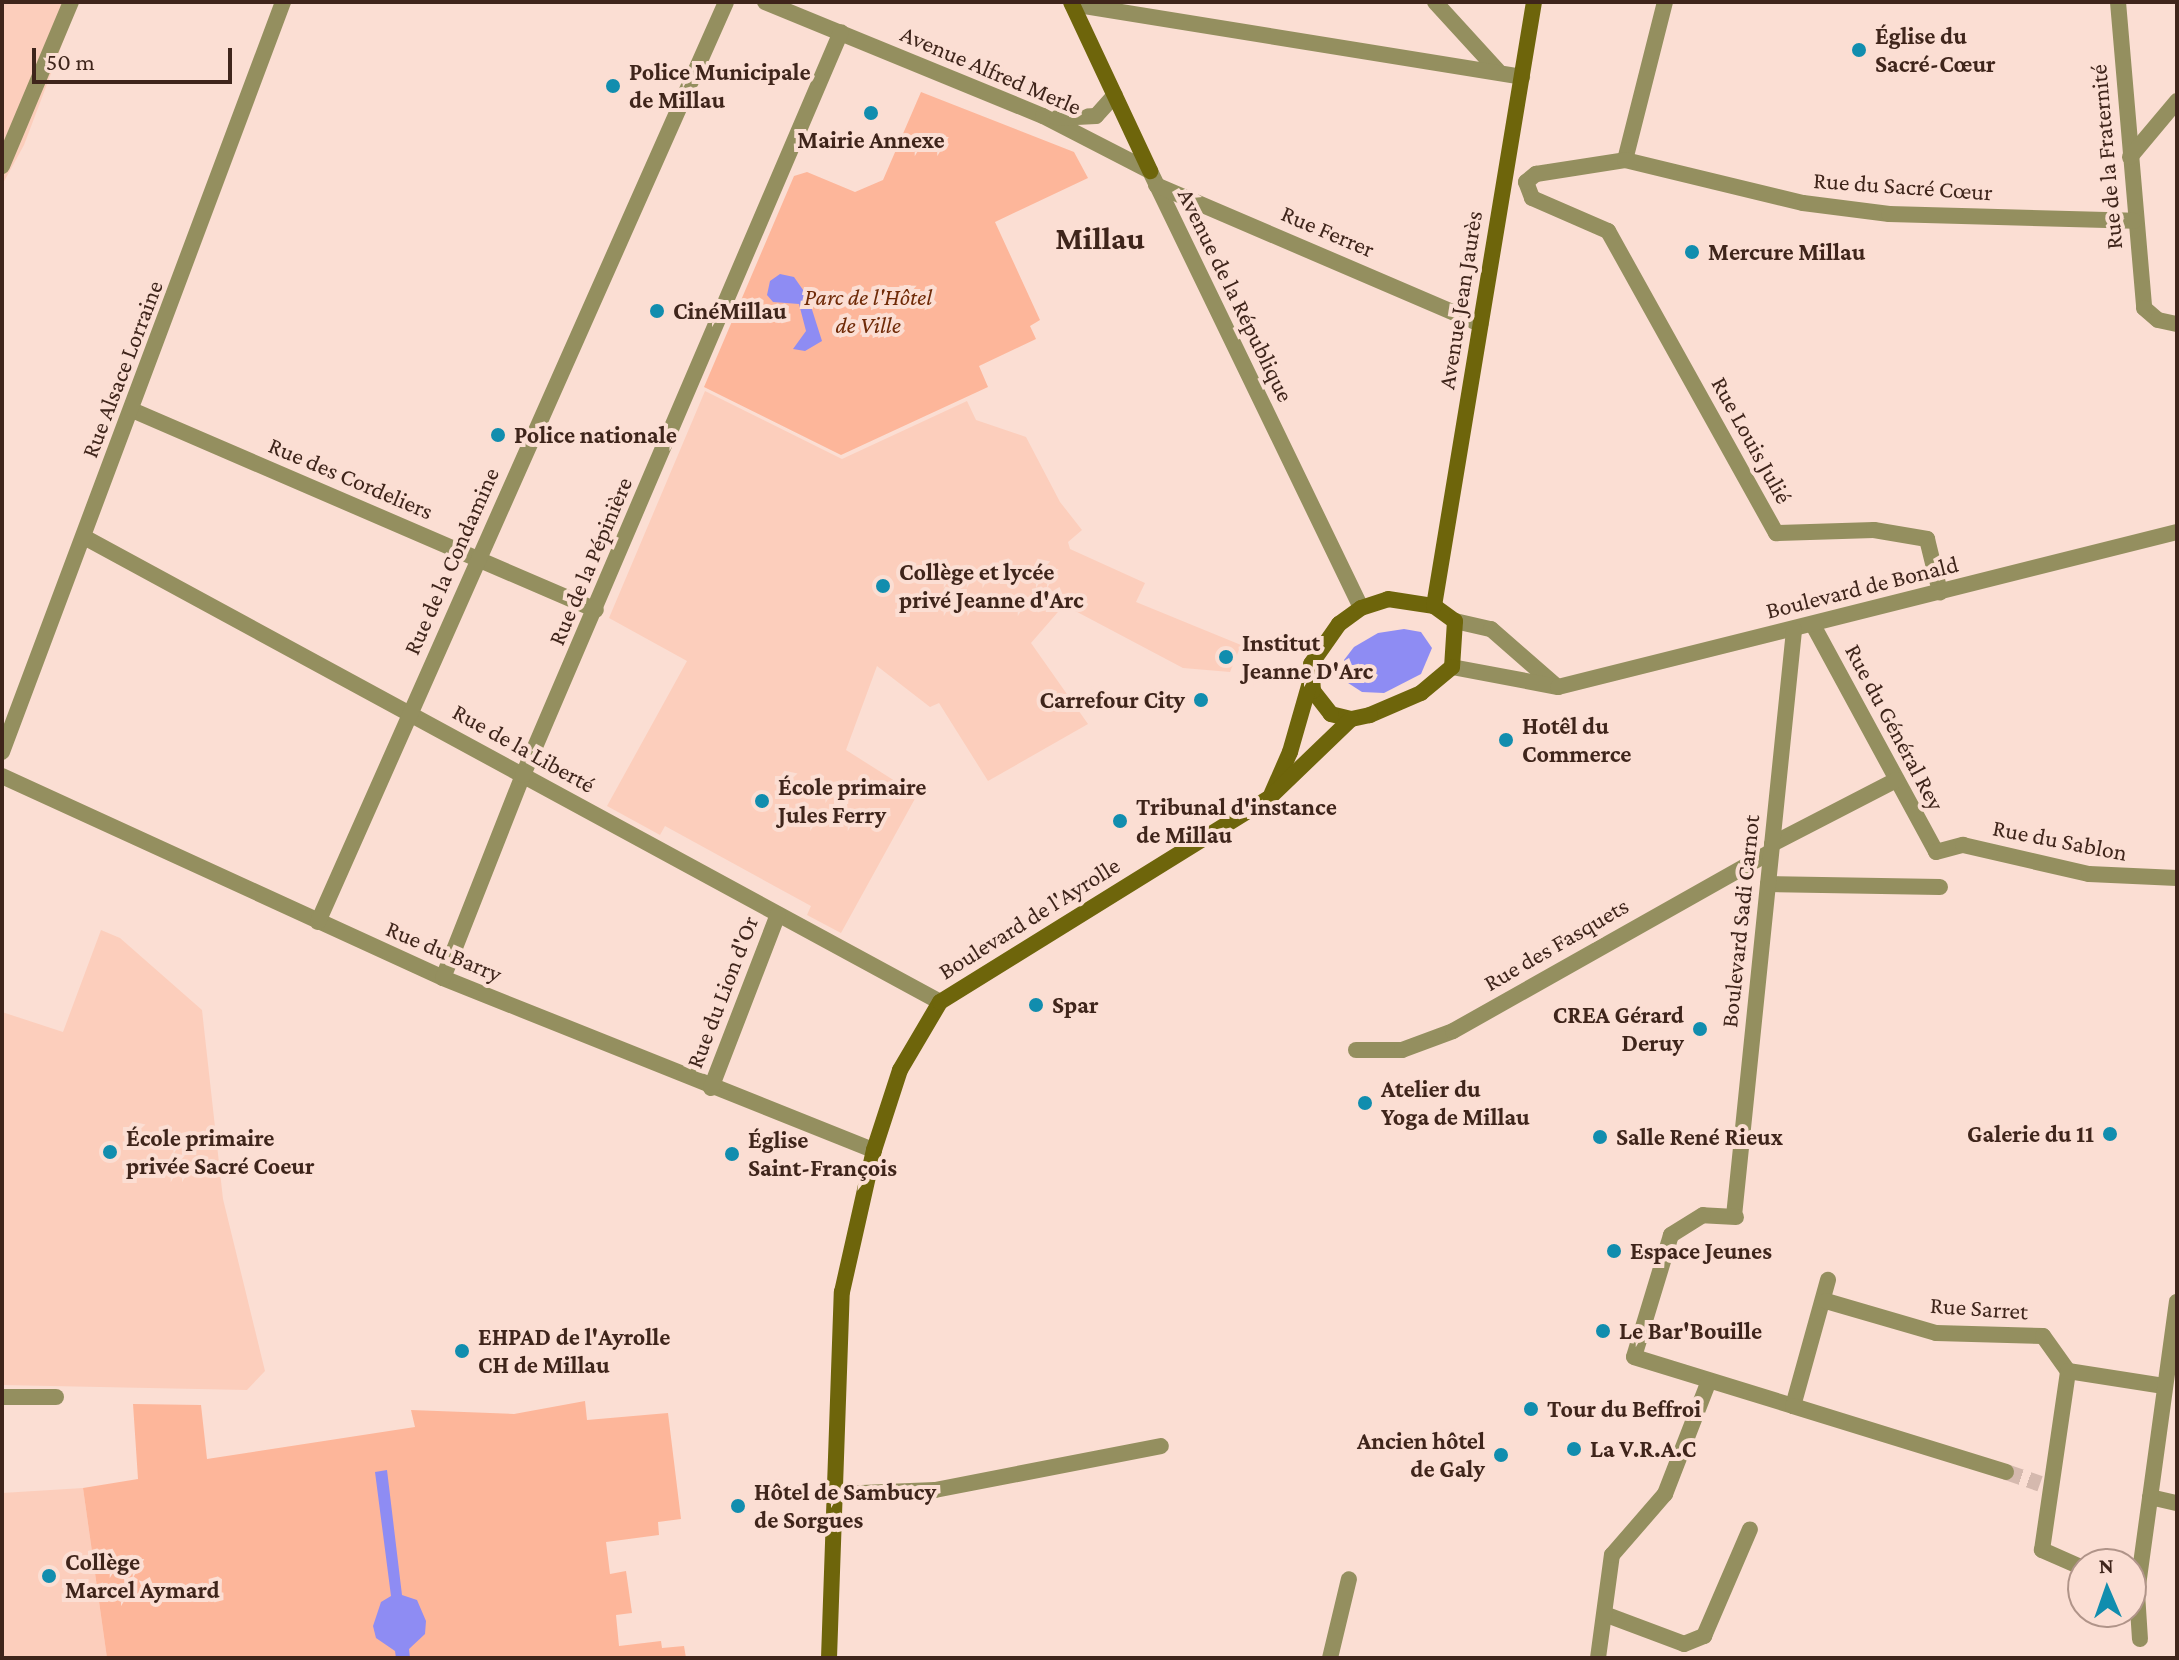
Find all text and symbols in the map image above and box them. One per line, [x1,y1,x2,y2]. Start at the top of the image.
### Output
street label: Avenue Alfred Merle [896,19,1086,121]
place label: Église du Sacré-Cœur [1875,22,1996,78]
scale bar [36,32,236,82]
marker: Église du Sacré-Cœur [1850,41,1868,59]
text: 50 m [46,48,95,75]
place label: Police Municipale de Millau [629,58,811,114]
street label: Rue de la Fraternité [2084,63,2128,251]
marker: Police Municipale de Millau [604,77,622,95]
marker: Mairie Annexe [862,104,880,122]
place label: Mairie Annexe [797,126,945,154]
street label: Rue du Sacré Cœur [1812,165,1994,207]
street label: Avenue de la République [1172,183,1300,407]
street label: Rue Ferrer [1277,199,1379,263]
street label: Avenue Jean Jaurès [1432,209,1488,391]
district label: Millau [1055,219,1145,257]
place label: Mercure Millau [1708,238,1865,266]
marker: Mercure Millau [1683,243,1701,261]
street label: Rue Alsace Lorraine [75,276,169,462]
park label: Parc de l'Hôtel de Ville [804,283,932,339]
place label: CinéMillau [673,297,787,325]
marker: CinéMillau [648,302,666,320]
street label: Rue Louis Julié [1705,372,1799,508]
place label: Police nationale [514,421,677,449]
marker: Police nationale [489,426,507,444]
street label: Rue des Cordeliers [264,430,438,526]
street label: Rue de la Condamine [397,463,505,659]
street label: Rue de la Pépinière [542,473,638,649]
street label: Boulevard de Bonald [1763,549,1961,625]
place label: Collège et lycée privé Jeanne d'Arc [899,558,1084,614]
marker: Collège et lycée privé Jeanne d'Arc [874,577,892,595]
place label: Institut Jeanne D'Arc [1242,629,1373,685]
street label: Rue du Général Rey [1839,639,1951,815]
marker: Institut Jeanne D'Arc [1217,648,1235,666]
place label: Carrefour City [1040,686,1185,714]
marker: Carrefour City [1192,691,1210,709]
street label: Rue de la Liberté [448,697,600,799]
place label: Hotêl du Commerce [1522,712,1632,768]
marker: Hotêl du Commerce [1497,731,1515,749]
place label: École primaire Jules Ferry [778,773,926,829]
marker: École primaire Jules Ferry [753,792,771,810]
place label: Tribunal d'instance de Millau [1136,793,1337,849]
marker: Tribunal d'instance de Millau [1111,812,1129,830]
street label: Boulevard Sadi Carnot [1715,813,1765,1029]
street label: Rue du Sablon [1990,813,2130,867]
street label: Boulevard de l'Ayrolle [933,851,1125,985]
street label: Rue des Fasquets [1478,891,1634,997]
street label: Rue du Lion d'Or [680,912,764,1072]
street label: Rue du Barry [382,914,506,988]
place label: Spar [1052,991,1099,1019]
marker: Spar [1027,996,1045,1014]
place label: CREA Gérard Deruy [1553,1001,1684,1057]
marker: CREA Gérard Deruy [1691,1020,1709,1038]
place label: Atelier du Yoga de Millau [1381,1075,1530,1131]
marker: Atelier du Yoga de Millau [1356,1094,1374,1112]
place label: Galerie du 11 [1967,1120,2094,1148]
place label: Salle René Rieux [1616,1123,1783,1151]
place label: École primaire privée Sacré Coeur [126,1124,315,1180]
marker: Galerie du 11 [2101,1125,2119,1143]
place label: Église Saint-François [748,1126,897,1182]
marker: Salle René Rieux [1591,1128,1609,1146]
marker: École primaire privée Sacré Coeur [101,1143,119,1161]
marker: Église Saint-François [723,1145,741,1163]
place label: Espace Jeunes [1630,1237,1772,1265]
marker: Espace Jeunes [1605,1242,1623,1260]
street label: Rue Sarret [1929,1290,2029,1326]
place label: Le Bar'Bouille [1619,1317,1762,1345]
marker: Le Bar'Bouille [1594,1322,1612,1340]
place label: EHPAD de l'Ayrolle CH de Millau [478,1323,670,1379]
marker: EHPAD de l'Ayrolle CH de Millau [453,1342,471,1360]
place label: Tour du Beffroi [1547,1395,1701,1423]
marker: Tour du Beffroi [1522,1400,1540,1418]
place label: Ancien hôtel de Galy [1357,1427,1485,1483]
place label: La V.R.A.C [1590,1435,1696,1463]
marker: La V.R.A.C [1565,1440,1583,1458]
marker: Ancien hôtel de Galy [1492,1446,1510,1464]
place label: Hôtel de Sambucy de Sorgues [754,1478,936,1534]
marker: Hôtel de Sambucy de Sorgues [729,1497,747,1515]
place label: Collège Marcel Aymard [65,1548,220,1604]
north arrow [2067,1548,2147,1628]
text: N [2098,1553,2114,1578]
marker: Collège Marcel Aymard [40,1567,58,1585]

